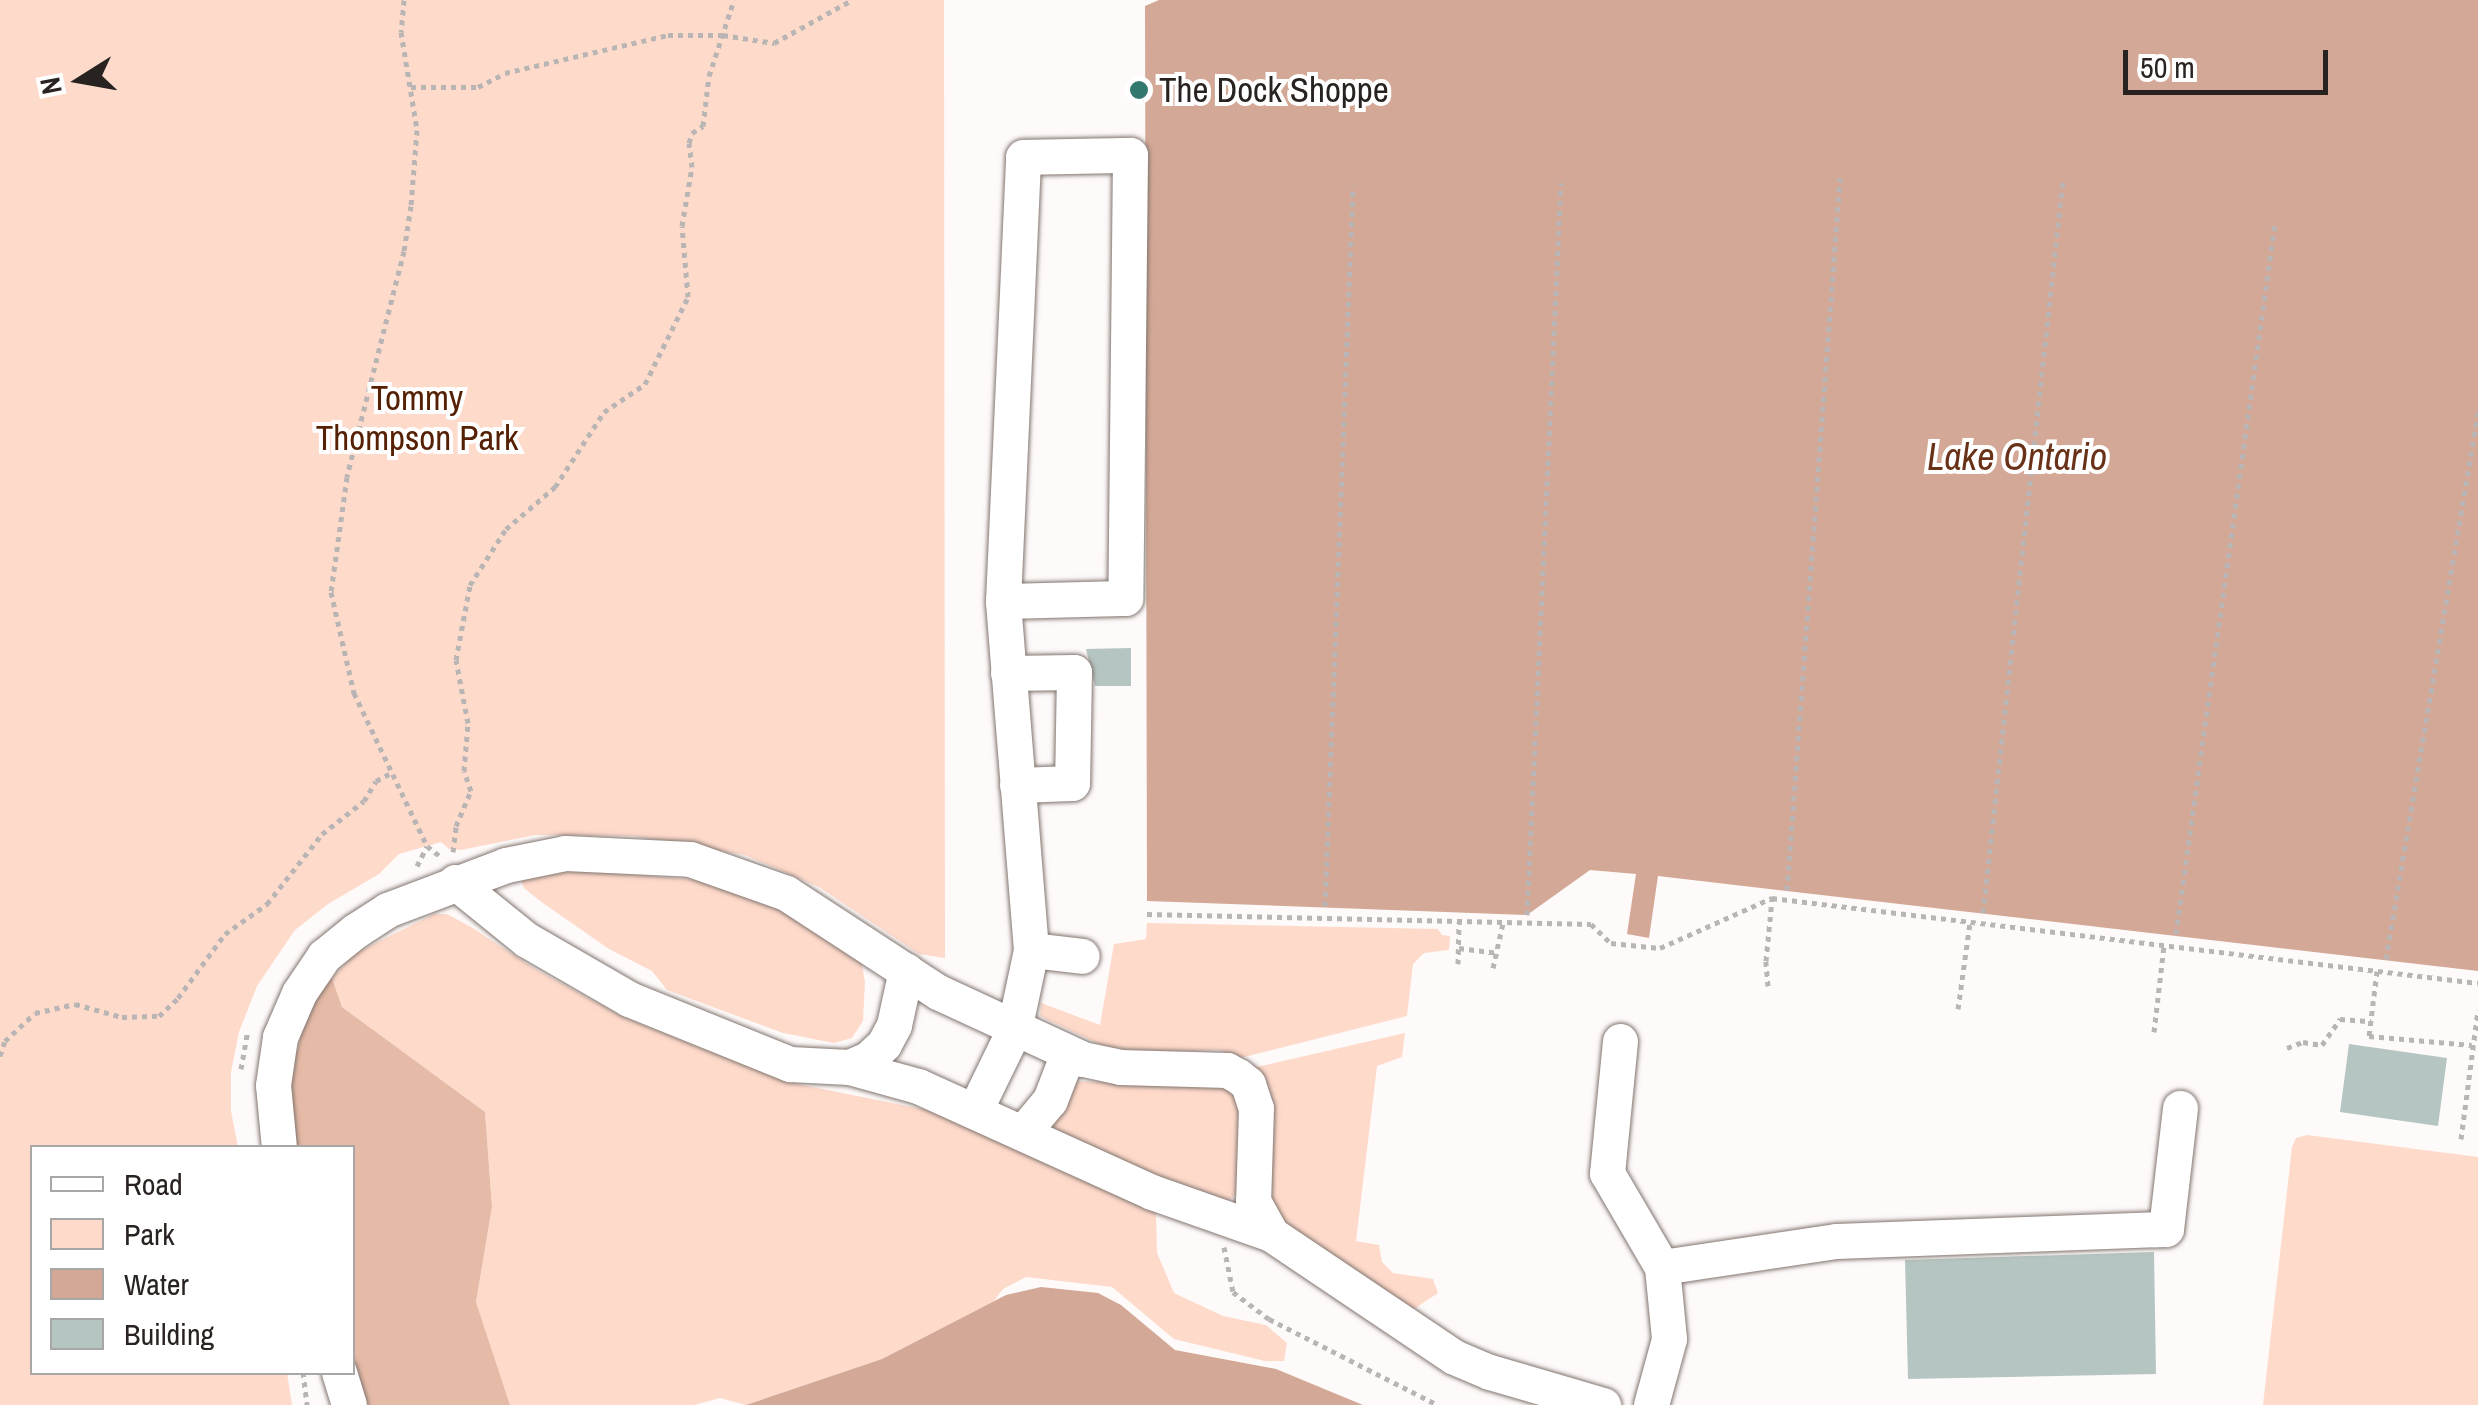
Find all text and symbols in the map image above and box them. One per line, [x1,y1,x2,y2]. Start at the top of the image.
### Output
north arrow [30,30,130,130]
scale bar [2128,30,2333,92]
text: 50 m [2140,47,2195,87]
place label: The Dock Shoppe [1159,69,1389,111]
text: N [30,74,71,97]
marker: The Dock Shoppe [1128,79,1150,101]
park label: Tommy Thompson Park [316,377,518,459]
water label: Lake Ontario [1927,434,2107,480]
legend [30,1145,355,1375]
text: Road [124,1164,183,1204]
text: Park [124,1214,175,1254]
text: Water [124,1264,189,1304]
text: Building [124,1314,214,1354]

